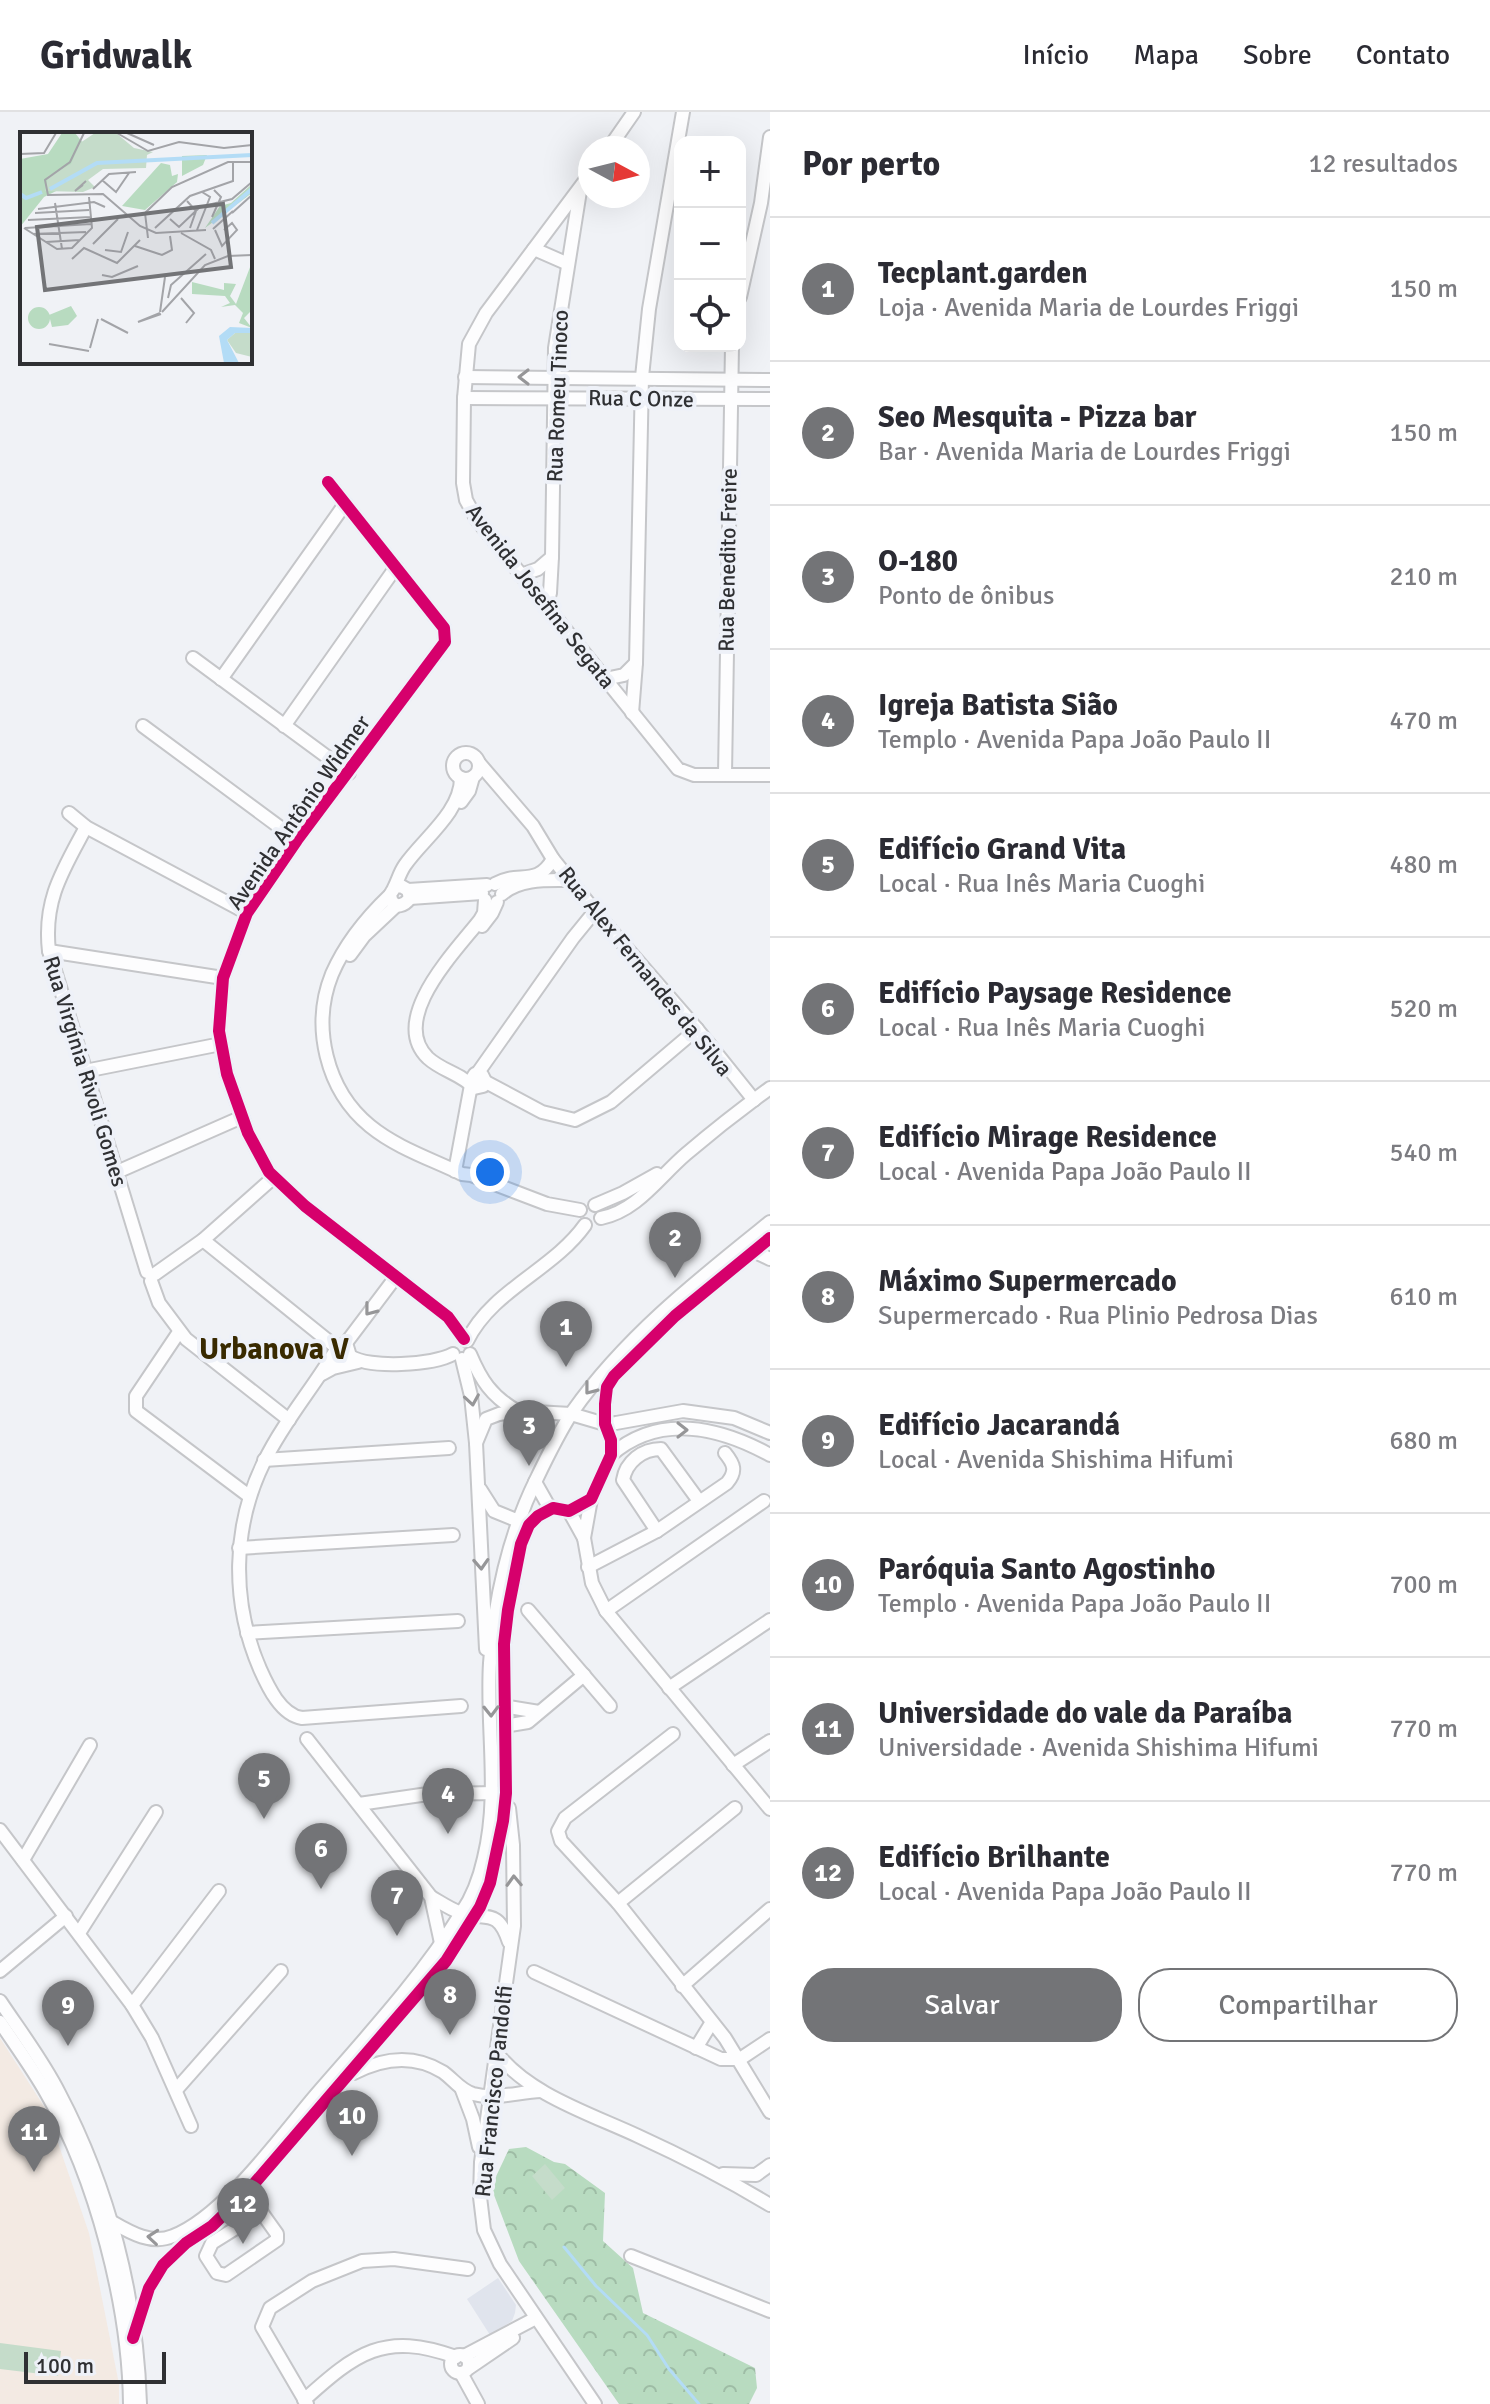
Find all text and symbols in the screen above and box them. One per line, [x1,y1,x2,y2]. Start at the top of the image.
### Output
text: Gridwalk [40,32,192,79]
text: Início [1022,38,1089,72]
text: Mapa [1133,38,1199,72]
text: Sobre [1243,38,1312,72]
text: Contato [1356,38,1450,72]
inset map [20,132,252,364]
north arrow [578,136,650,208]
map controls [674,136,746,352]
button: + [674,136,746,208]
text: Por perto [802,143,940,185]
text: 12 resultados [1308,148,1458,180]
button: − [674,208,746,280]
text: Tecplant.garden [878,255,1088,292]
text: 1 [821,273,835,305]
text: 150 m [1389,273,1458,305]
button: locate [674,280,746,352]
text: Loja · Avenida Maria de Lourdes Friggi [878,292,1299,324]
street label: Rua Romeu Tinoco [541,309,574,483]
one-way arrow [517,368,530,386]
street label: Rua C Onze [588,384,694,413]
text: Seo Mesquita - Pizza bar [878,399,1196,436]
text: 2 [821,417,835,449]
text: 150 m [1389,417,1458,449]
text: Bar · Avenida Maria de Lourdes Friggi [878,436,1291,468]
street label: Rua Benedito Freire [712,468,743,652]
street label: Avenida Josefina Segata [460,499,621,694]
text: O-180 [878,543,958,580]
text: 3 [821,561,835,593]
text: 210 m [1389,561,1458,593]
text: Ponto de ônibus [878,580,1054,612]
text: Igreja Batista Sião [878,687,1118,724]
text: 4 [821,705,835,737]
text: 470 m [1389,705,1458,737]
street label: Avenida Antônio Widmer [221,710,376,915]
text: Templo · Avenida Papa João Paulo II [878,724,1271,756]
text: Edifício Grand Vita [878,831,1126,868]
text: 5 [821,849,835,881]
text: 480 m [1389,849,1458,881]
street label: Rua Alex Fernandes da Silva [553,861,738,1081]
text: Local · Rua Inês Maria Cuoghi [878,868,1205,900]
street label: Rua Virgínia Rivoli Gomes [38,953,133,1190]
text: Edifício Paysage Residence [878,975,1232,1012]
text: 6 [821,993,835,1025]
text: 520 m [1389,993,1458,1025]
text: Local · Rua Inês Maria Cuoghi [878,1012,1205,1044]
text: Edifício Mirage Residence [878,1119,1217,1156]
text: 7 [821,1137,835,1169]
text: 540 m [1389,1137,1458,1169]
your location [470,1152,510,1192]
text: Local · Avenida Papa João Paulo II [878,1156,1252,1188]
pin: 2 [649,1212,701,1278]
text: Máximo Supermercado [878,1263,1177,1300]
text: 8 [821,1281,835,1313]
text: 610 m [1389,1281,1458,1313]
text: Supermercado · Rua Plinio Pedrosa Dias [878,1300,1318,1332]
one-way arrow [365,1301,380,1315]
pin: 1 [540,1301,592,1367]
district label: Urbanova V [199,1331,349,1368]
one-way arrow [586,1380,600,1395]
one-way arrow [462,1394,479,1407]
pin: 3 [503,1400,555,1466]
text: Edifício Jacarandá [878,1407,1120,1444]
one-way arrow [676,1421,689,1439]
text: 9 [821,1425,835,1457]
text: 680 m [1389,1425,1458,1457]
text: Local · Avenida Shishima Hifumi [878,1444,1234,1476]
text: Paróquia Santo Agostinho [878,1551,1215,1588]
one-way arrow [472,1558,489,1571]
text: 10 [814,1569,842,1601]
text: 700 m [1389,1569,1458,1601]
text: Templo · Avenida Papa João Paulo II [878,1588,1271,1620]
text: Universidade do vale da Paraíba [878,1695,1292,1732]
one-way arrow [482,1705,499,1718]
text: 11 [814,1713,842,1745]
text: 770 m [1389,1713,1458,1745]
text: Universidade · Avenida Shishima Hifumi [878,1732,1319,1764]
pin: 5 [238,1753,290,1819]
pin: 4 [422,1768,474,1834]
pin: 6 [295,1823,347,1889]
text: Edifício Brilhante [878,1839,1110,1876]
text: 12 [814,1857,842,1889]
text: 770 m [1389,1857,1458,1889]
pin: 7 [371,1870,423,1936]
one-way arrow [505,1874,522,1887]
text: Local · Avenida Papa João Paulo II [878,1876,1252,1908]
button: Salvar [802,1968,1122,2042]
button: Compartilhar [1138,1968,1458,2042]
pin: 8 [424,1969,476,2035]
pin: 9 [42,1980,94,2046]
street label: Rua Francisco Pandolfi [469,1984,518,2198]
pin: 10 [326,2090,378,2156]
pin: 11 [8,2106,60,2172]
pin: 12 [217,2178,269,2244]
one-way arrow [146,2229,159,2246]
scale bar [24,2348,166,2384]
text: 100 m [36,2352,94,2379]

